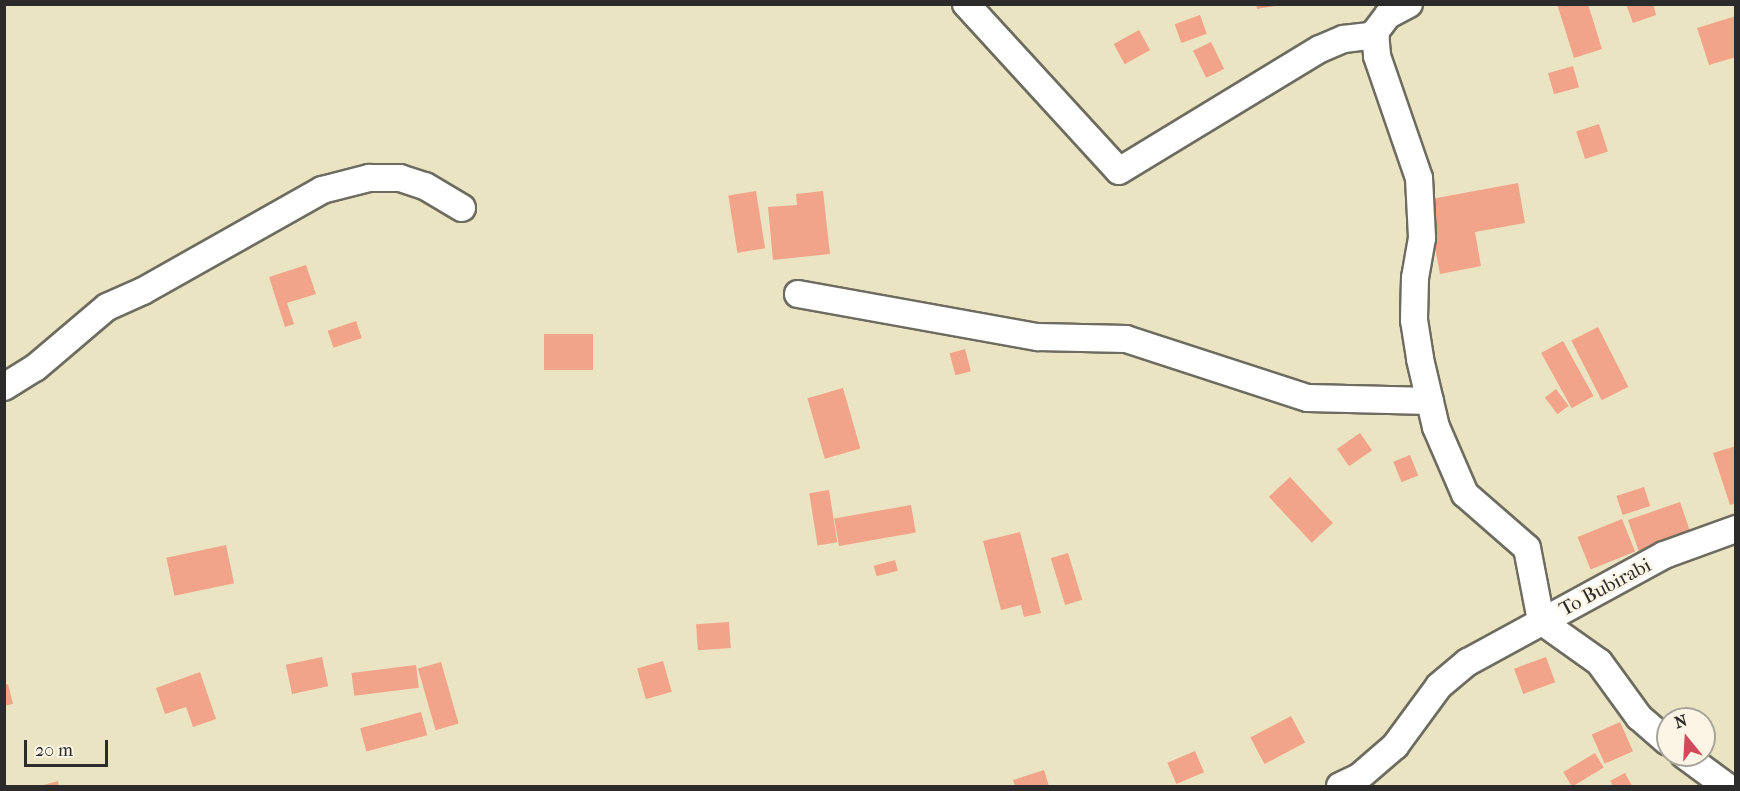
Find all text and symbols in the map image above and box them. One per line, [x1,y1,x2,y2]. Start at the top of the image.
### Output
street label: To Bubirabi [1555,553,1655,621]
north arrow [1656,707,1716,767]
text: N [1672,710,1690,732]
scale bar [27,728,111,766]
text: 20 m [35,740,73,761]

